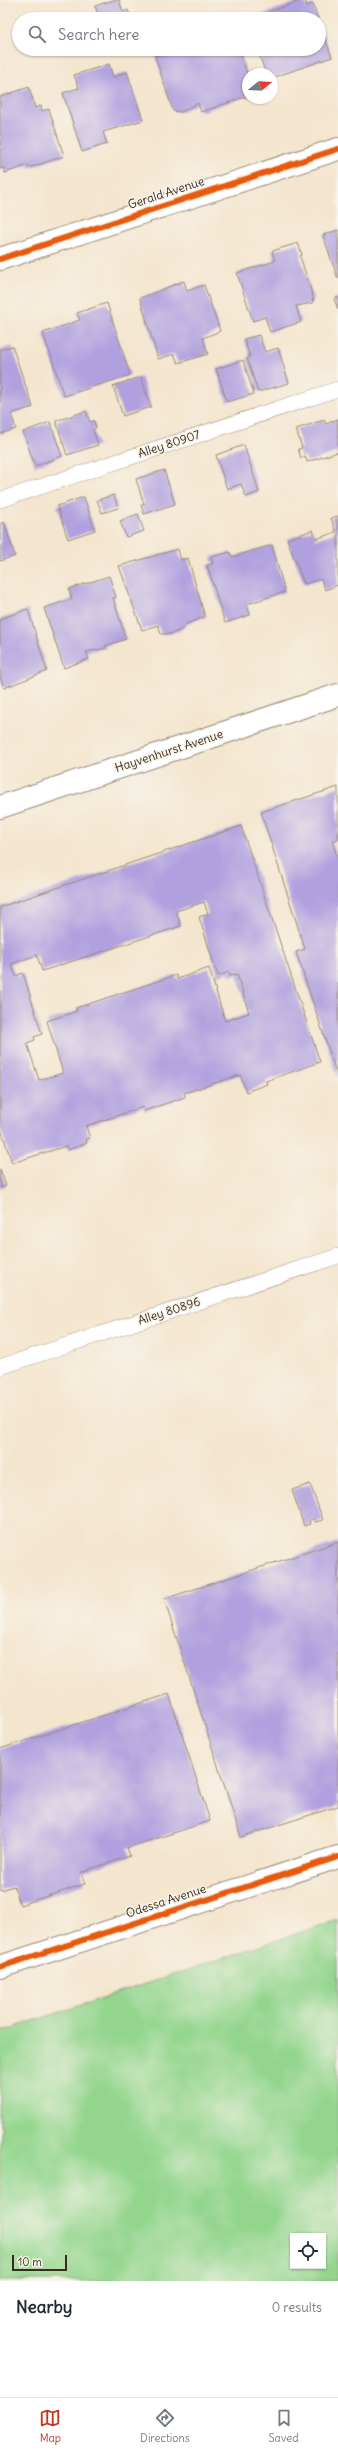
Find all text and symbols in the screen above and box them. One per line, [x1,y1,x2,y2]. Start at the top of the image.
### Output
search box [12,12,326,56]
icon: search [26,23,48,45]
text: Search here [58,25,139,44]
north arrow [242,68,278,104]
street label: Gerald Avenue [126,173,206,212]
street label: Alley 80907 [136,426,202,461]
street label: Hayvenhurst Avenue [113,726,225,775]
street label: Alley 80896 [136,1293,202,1328]
street label: Odessa Avenue [124,1880,208,1921]
map controls [290,2233,326,2269]
button: locate [290,2233,326,2269]
scale bar [12,2253,67,2272]
text: 10 m [18,2255,42,2269]
text: Nearby [16,2296,72,2318]
text: 0 results [272,2299,322,2316]
tab: Map [39,2407,61,2445]
tab: Directions [140,2407,190,2445]
tab: Saved [268,2407,299,2445]

